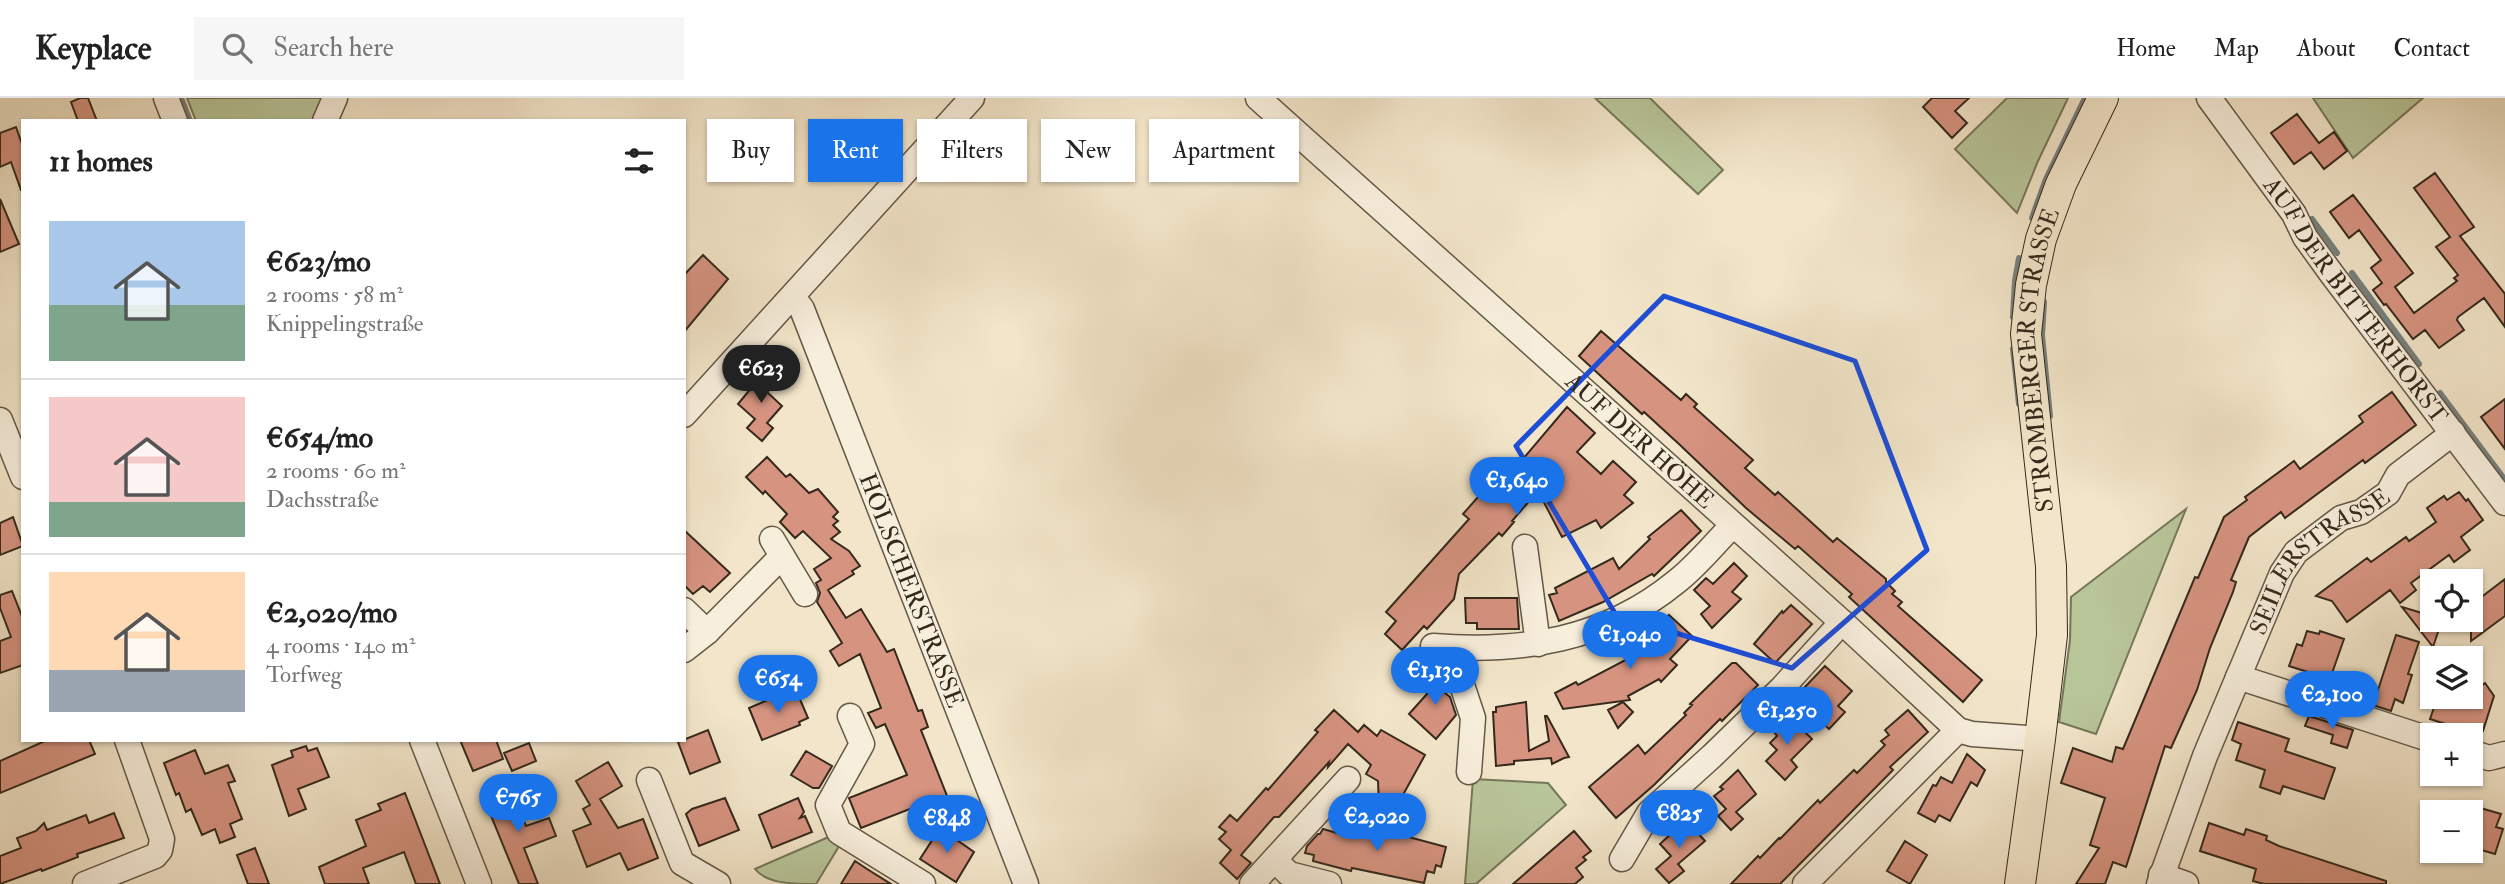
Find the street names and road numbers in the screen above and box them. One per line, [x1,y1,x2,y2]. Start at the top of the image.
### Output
street label: AUF DER BITTERHORST [2256,170,2455,430]
street label: STROMBERGER STRASSE [2011,204,2067,514]
street label: AUF DER HÖHE [1558,365,1720,516]
street label: HÖLSCHERSTRASSE [852,469,971,712]
street label: SEILERSTRASSE [2243,481,2396,640]

